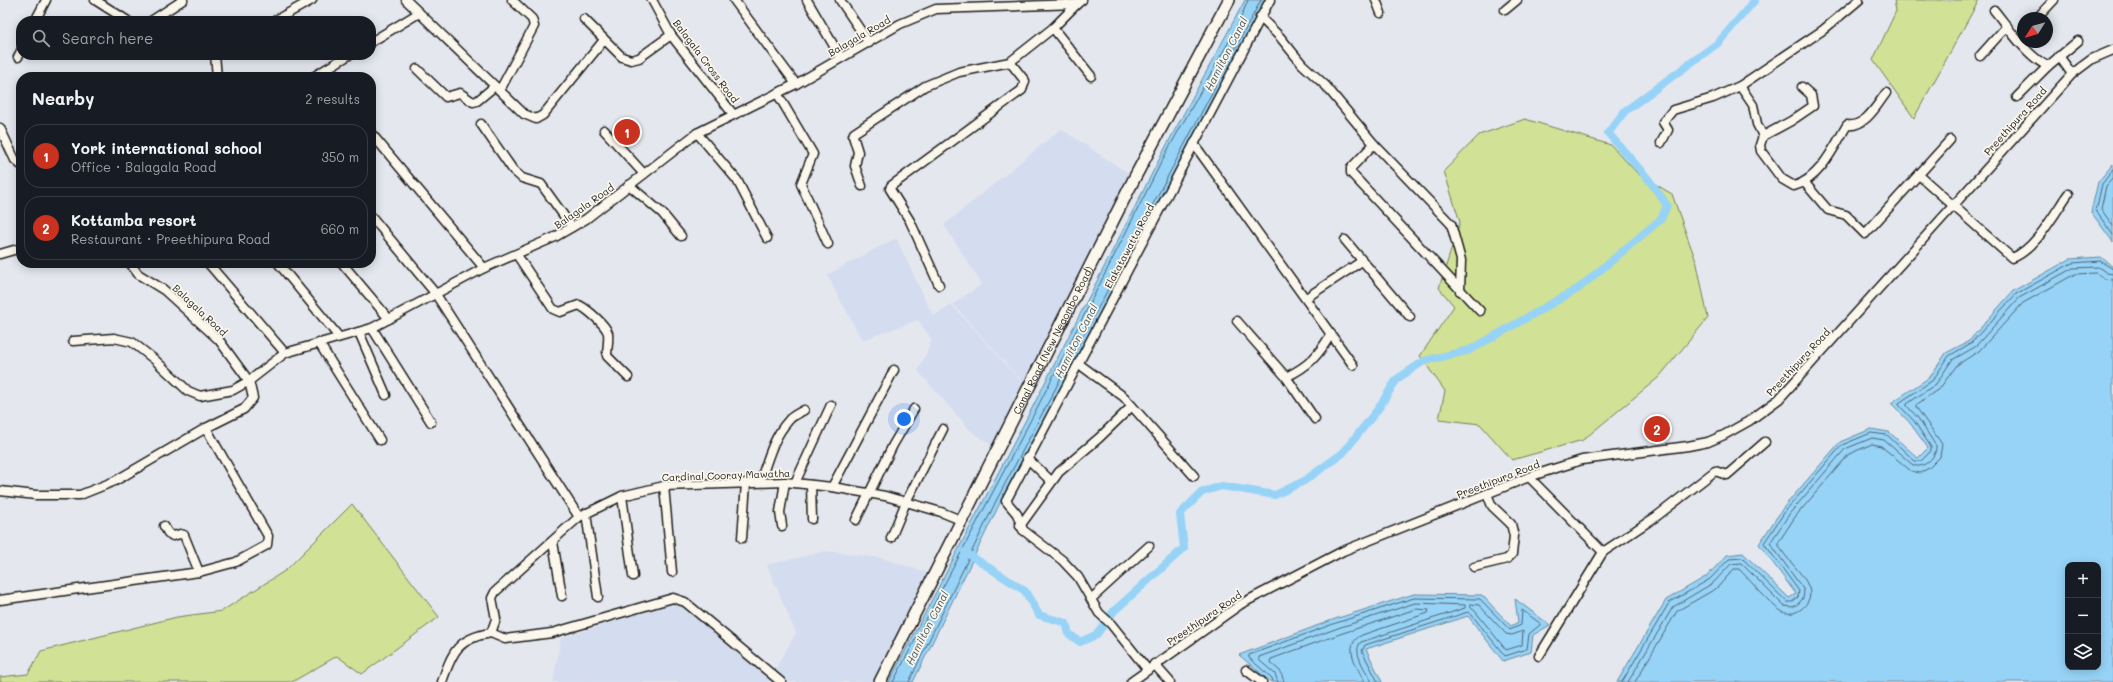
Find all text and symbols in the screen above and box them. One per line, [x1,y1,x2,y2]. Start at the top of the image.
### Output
street label: Balagala Road [825,12,893,60]
north arrow [2017,12,2053,48]
water label: Hamilton Canal [1200,14,1251,93]
search box [16,16,376,60]
street label: Balagala Cross Road [670,16,742,106]
icon: search [30,27,52,49]
text: Search here [62,28,153,48]
street label: Preethipura Road [1980,84,2050,158]
text: Nearby [32,87,94,109]
text: 2 results [305,90,360,107]
pin: 1 [614,117,640,147]
text: York international school [71,138,262,158]
text: 1 [43,148,49,165]
text: 350 m [321,148,359,165]
text: Office · Balagala Road [71,158,216,175]
street label: Balagala Road [551,180,617,232]
street label: Elakatawatta Road [1101,201,1157,291]
text: Kottamba resort [71,210,196,230]
text: 2 [42,220,50,237]
text: 660 m [321,220,359,237]
text: Restaurant · Preethipura Road [71,230,270,247]
street label: Canal Road (New Negombo Road) [1009,264,1096,417]
street label: Balagala Road [170,281,230,339]
water label: Hamilton Canal [1050,301,1101,380]
street label: Preethipura Road [1763,325,1833,399]
your location [894,409,914,429]
pin: 2 [1644,414,1670,444]
street label: Preethipura Road [1455,457,1541,501]
street label: Cardinal Cooray Mawatha [662,466,790,484]
map controls [2065,562,2101,670]
button: + [2065,562,2101,598]
water label: Hamilton Canal [901,588,952,667]
street label: Preethipura Road [1164,588,1244,648]
button: − [2065,598,2101,634]
button: layers [2065,634,2101,670]

